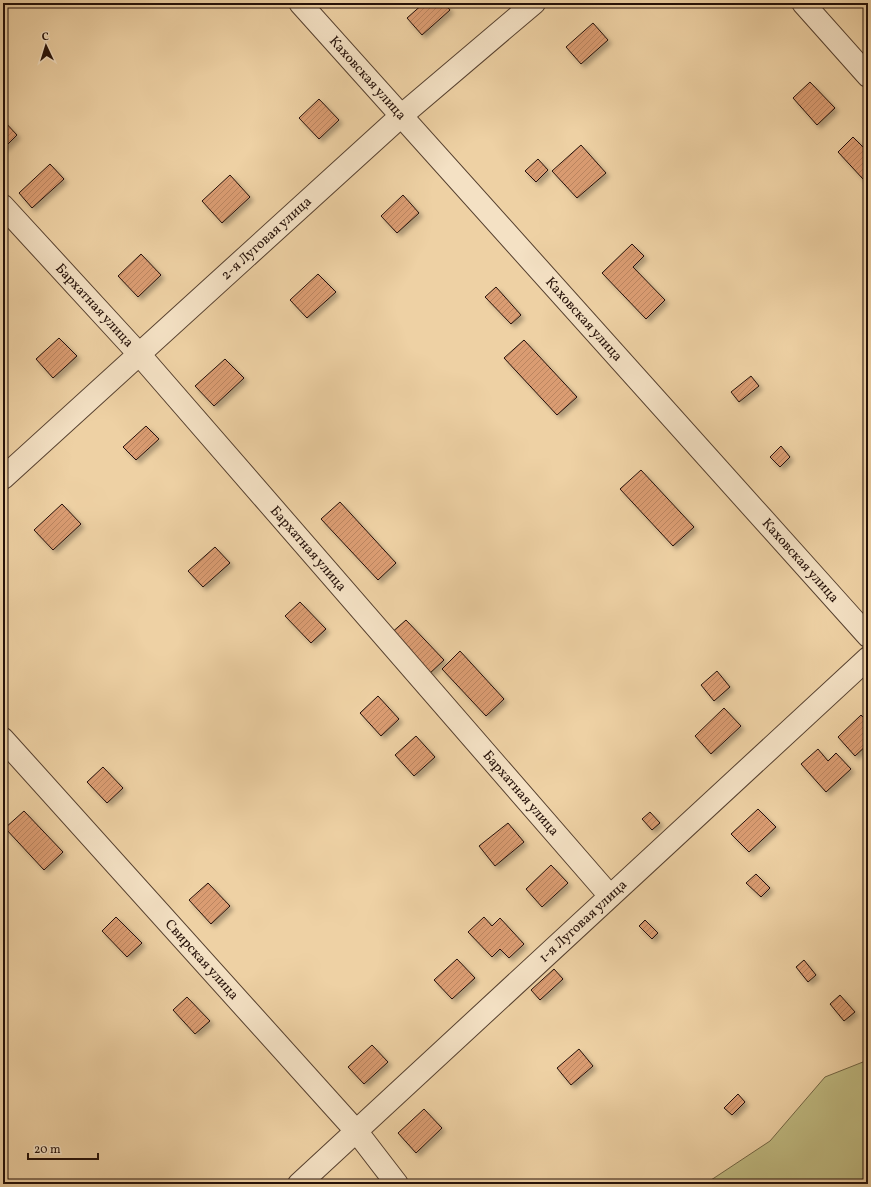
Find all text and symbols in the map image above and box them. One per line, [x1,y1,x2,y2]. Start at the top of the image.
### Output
north arrow [26,26,66,66]
text: С [41,30,49,45]
street label: Каховская улица [325,32,410,124]
street label: 2-я Луговая улица [217,192,316,285]
street label: Бархатная улица [51,259,138,352]
street label: Каховская улица [541,273,627,366]
street label: Бархатная улица [266,502,351,596]
street label: Каховская улица [757,514,843,607]
street label: Бархатная улица [478,746,563,840]
street label: 1-я Луговая улица [535,876,631,967]
street label: Свирская улица [161,915,243,1004]
scale bar [28,1135,98,1161]
text: 20 m [34,1142,61,1158]

